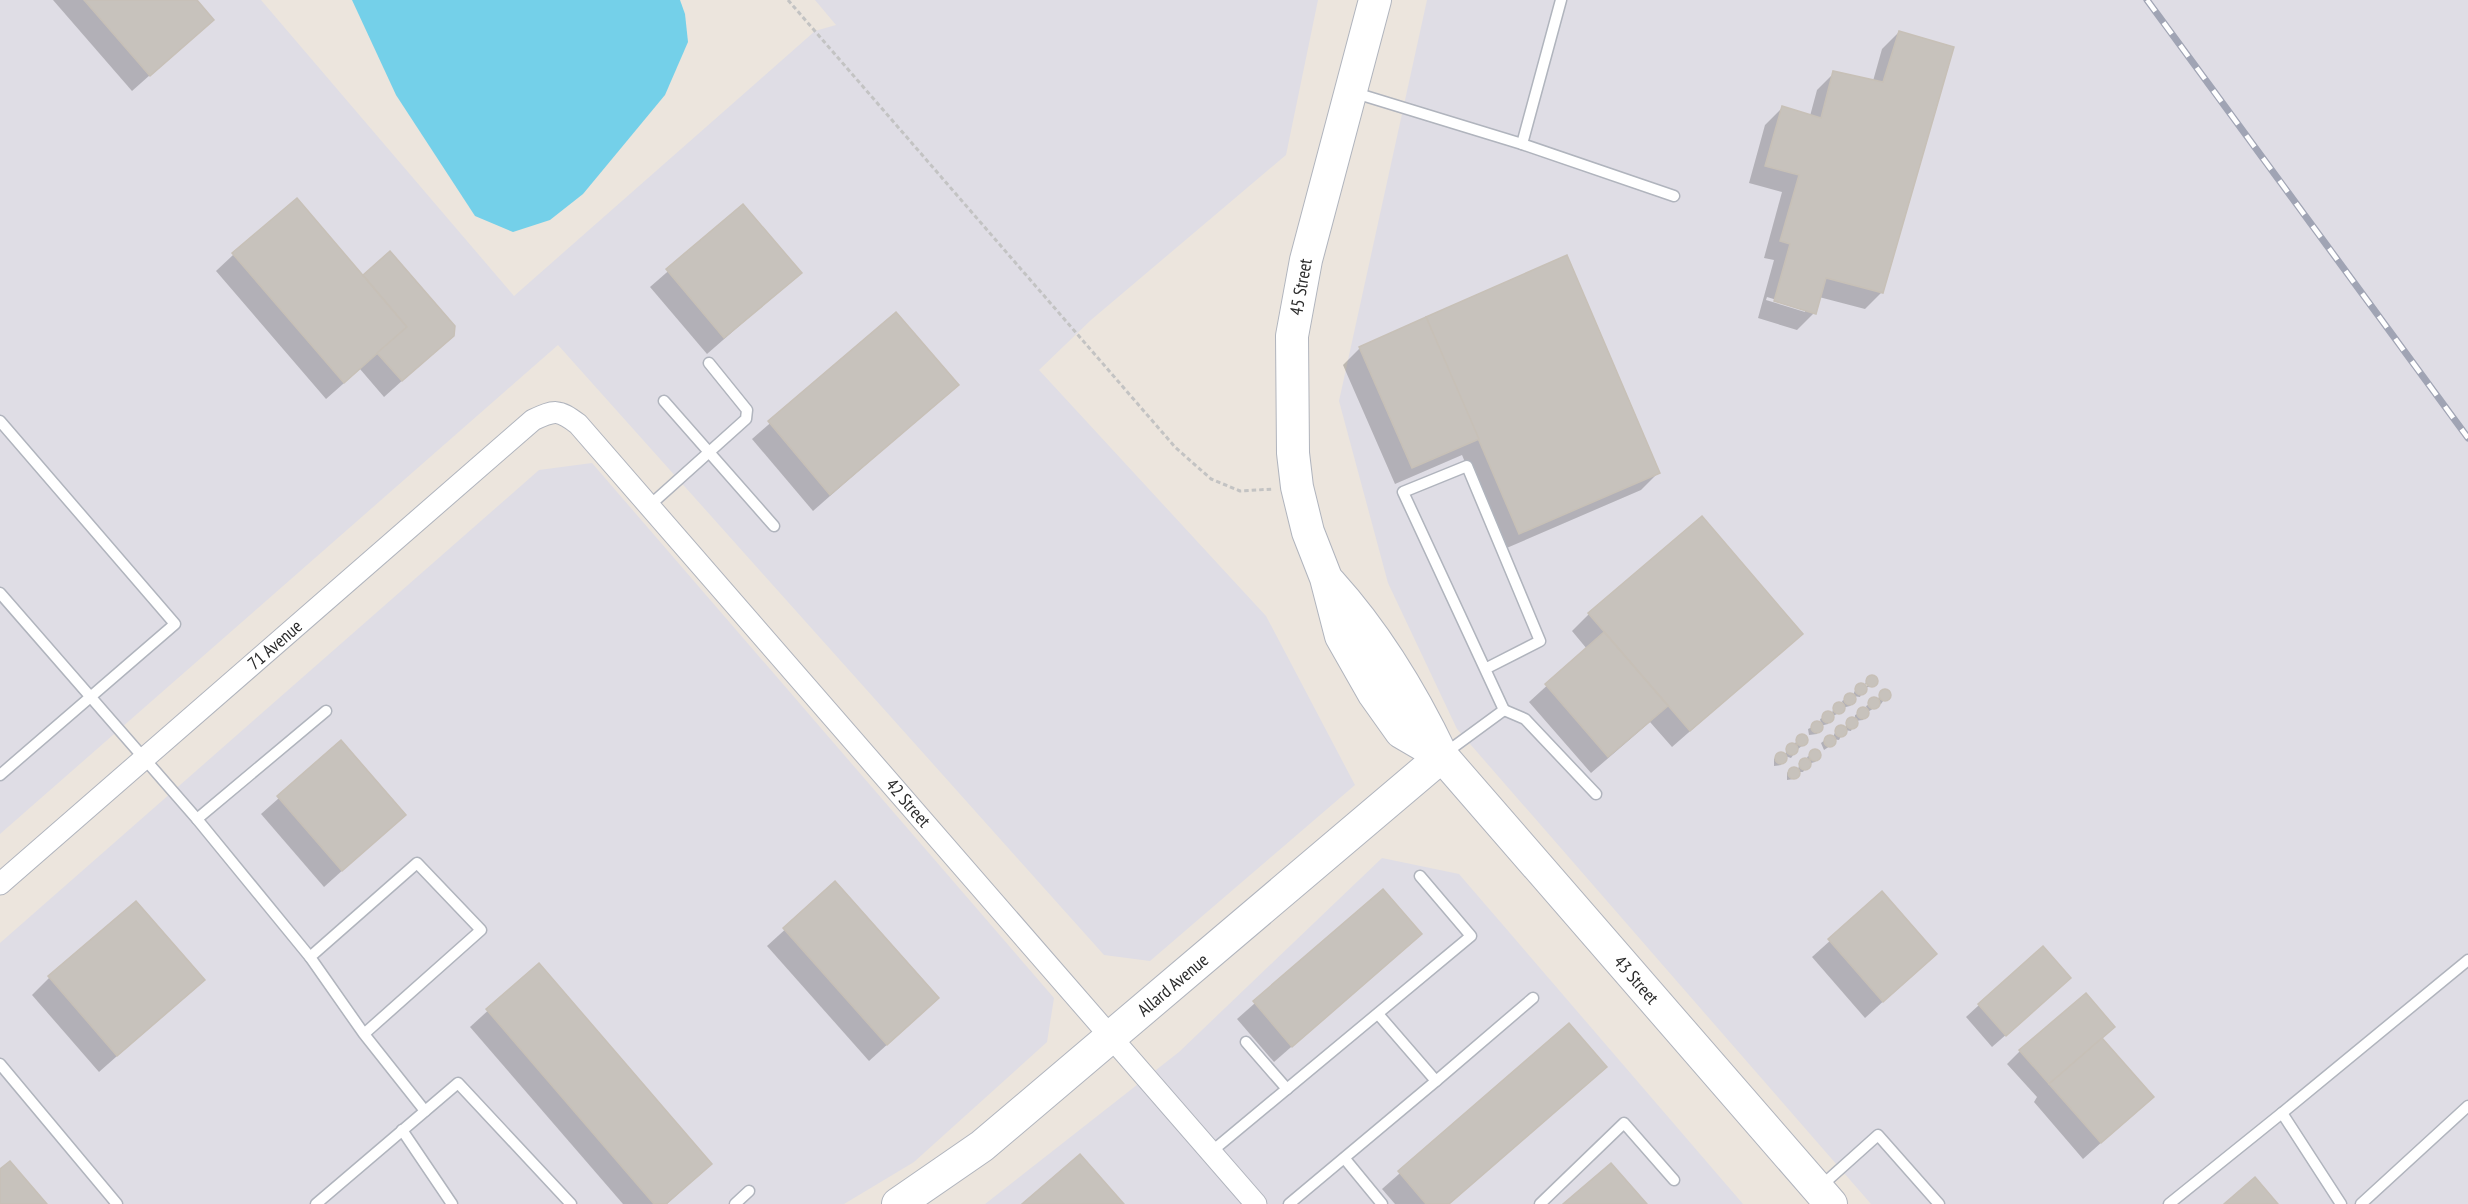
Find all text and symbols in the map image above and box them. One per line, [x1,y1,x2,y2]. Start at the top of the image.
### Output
street label: 45 Street [1284,257,1317,317]
street label: 71 Avenue [243,615,307,675]
street label: 42 Street [881,774,936,832]
street label: Allard Avenue [1132,948,1213,1021]
street label: 43 Street [1609,951,1664,1009]

